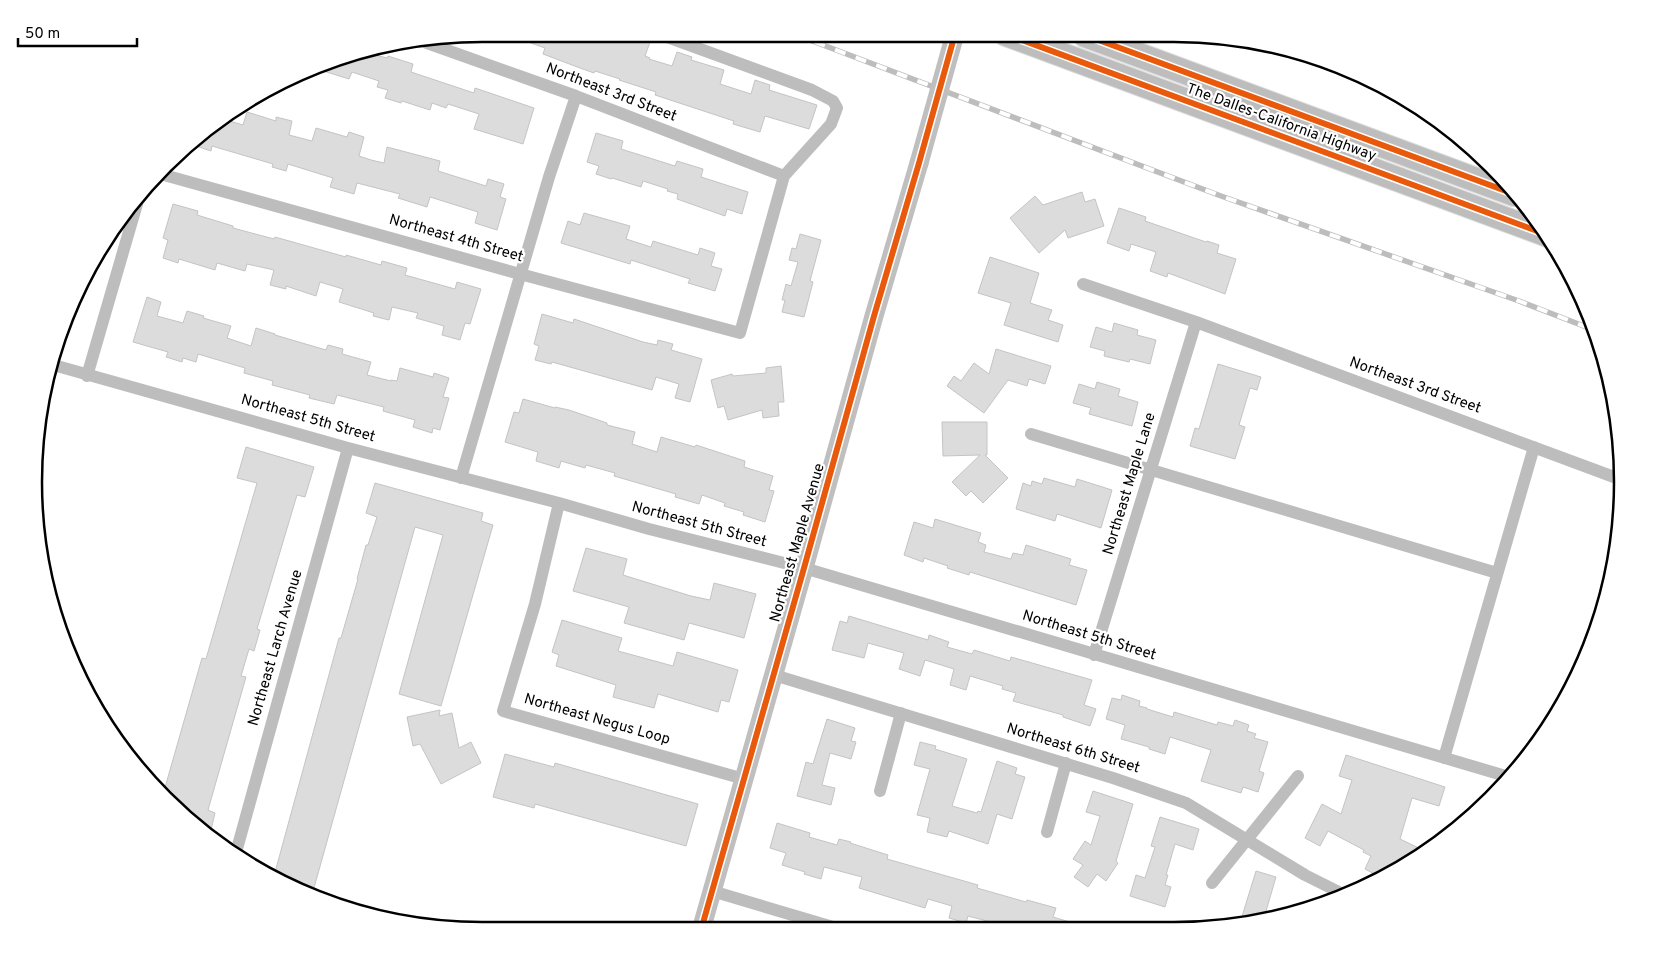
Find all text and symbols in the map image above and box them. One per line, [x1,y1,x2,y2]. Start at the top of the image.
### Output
scale bar [18,15,136,47]
text: 50 m [25,25,60,44]
street label: Northeast 3rd Street [543,59,679,127]
street label: The Dalles-California Highway [1183,80,1379,166]
street label: Northeast 4th Street [387,211,525,267]
street label: Northeast 3rd Street [1347,353,1483,419]
street label: Northeast 5th Street [239,391,377,447]
street label: Northeast Maple Lane [1099,410,1161,558]
street label: Northeast Maple Avenue [766,461,830,625]
street label: Northeast 5th Street [629,498,769,552]
street label: Northeast Larch Avenue [245,568,307,728]
street label: Northeast 5th Street [1020,607,1158,665]
street label: Northeast Negus Loop [522,690,672,750]
street label: Northeast 6th Street [1004,720,1142,778]

